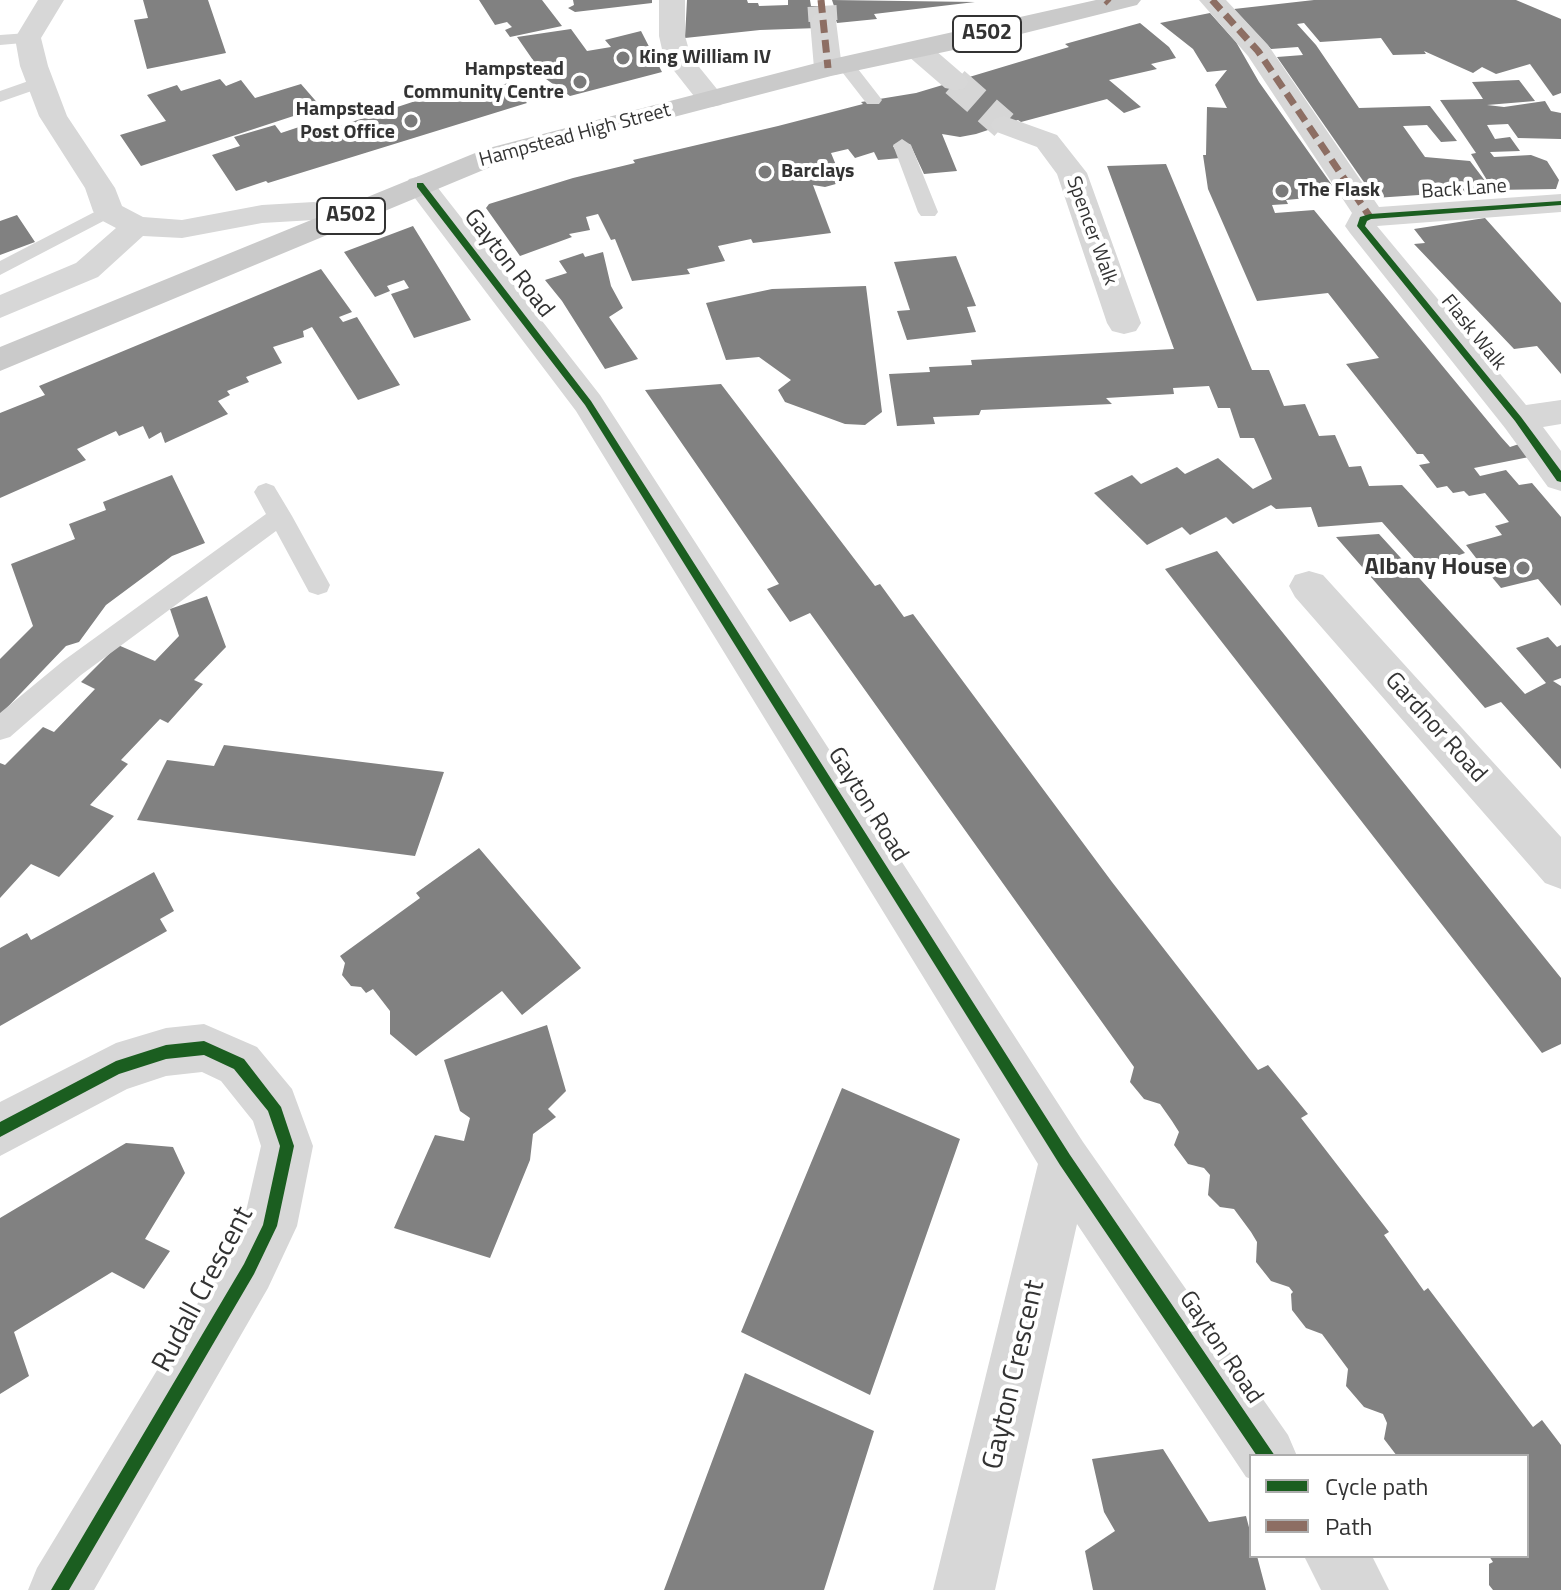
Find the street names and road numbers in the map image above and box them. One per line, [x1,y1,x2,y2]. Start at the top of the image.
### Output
road number: A502 [953,16,1021,52]
street label: Hampstead High Street [477,99,673,173]
street label: Spencer Walk [1060,173,1122,289]
street label: Back Lane [1421,175,1507,205]
road number: A502 [317,198,385,234]
street label: Gayton Road [457,204,559,324]
street label: Flask Walk [1435,290,1511,376]
street label: Gardnor Road [1378,667,1492,789]
street label: Gayton Road [820,742,914,868]
street label: Rudall Crescent [146,1201,262,1379]
street label: Gayton Crescent [977,1277,1053,1473]
street label: Gayton Road [1172,1286,1268,1410]

